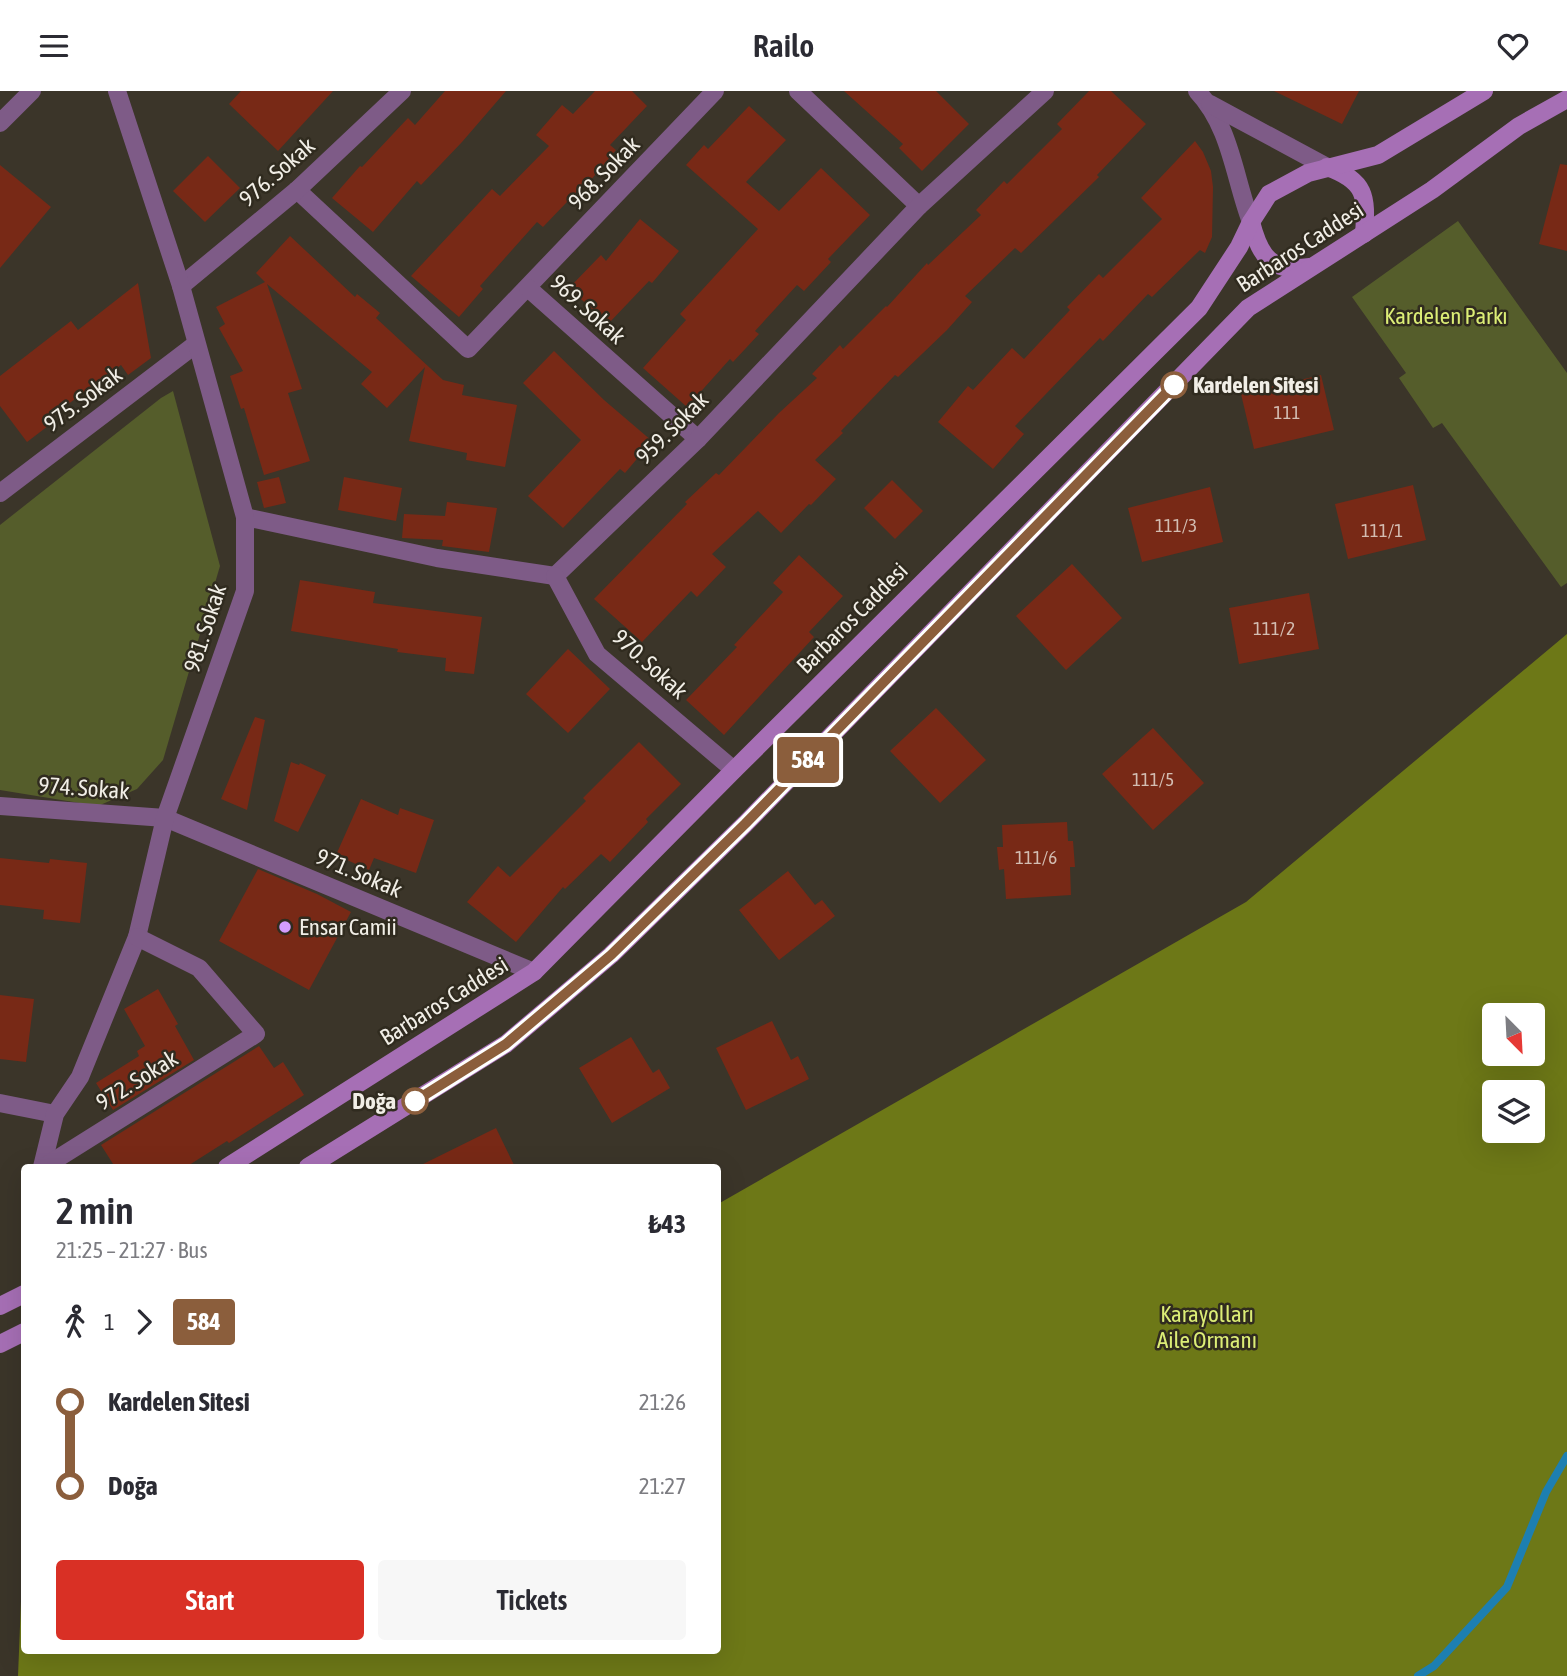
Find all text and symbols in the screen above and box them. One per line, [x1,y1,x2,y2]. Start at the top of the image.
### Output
icon: menu [35,27,73,65]
text: Railo [753,27,814,64]
icon: heart [1494,27,1532,65]
street label: 968. Sokak [563,131,645,215]
street label: 976. Sokak [234,132,320,212]
street label: Barbaros Caddesi [1232,196,1368,298]
street label: 969. Sokak [545,269,631,349]
park label: Kardelen Parkı [1384,303,1508,329]
street label: 975. Sokak [39,361,127,437]
marker: Kardelen Sitesi [1161,372,1187,398]
place label: Kardelen Sitesi [1193,372,1318,398]
street label: 959. Sokak [631,387,713,469]
house number: 111 [1274,401,1300,423]
house number: 111/3 [1155,514,1197,536]
house number: 111/1 [1361,519,1403,541]
street label: Barbaros Caddesi [791,557,913,679]
street label: 981. Sokak [179,581,231,675]
house number: 111/2 [1253,617,1295,639]
street label: 970. Sokak [607,624,693,704]
line badge: 584 [768,737,848,783]
text: 584 [791,746,825,773]
house number: 111/5 [1132,768,1174,790]
street label: 974. Sokak [38,772,130,804]
street label: 971. Sokak [312,843,406,903]
house number: 111/6 [1015,846,1057,868]
place label: Ensar Camii [299,914,397,940]
marker: Ensar Camii [277,919,293,935]
street label: Barbaros Caddesi [375,951,513,1051]
north arrow [1482,1003,1545,1066]
map controls [1482,1003,1545,1143]
street label: 972. Sokak [91,1045,183,1115]
button: layers [1482,1080,1545,1143]
place label: Doğa [352,1088,396,1114]
marker: Doğa [402,1088,428,1114]
text: 2 min [56,1189,134,1232]
text: ₺43 [649,1209,686,1239]
text: 21:25 – 21:27 · Bus [56,1237,208,1263]
park label: Karayolları Aile Ormanı [1157,1301,1257,1353]
icon: walk [56,1303,94,1341]
icon: forward [125,1303,163,1341]
text: 584 [187,1308,221,1335]
text: 1 [104,1309,115,1335]
text: Kardelen Sitesi [108,1387,250,1417]
text: 21:26 [639,1389,686,1415]
text: Doğa [108,1471,158,1501]
text: 21:27 [639,1473,686,1499]
button: Start [56,1560,364,1640]
button: Tickets [378,1560,686,1640]

